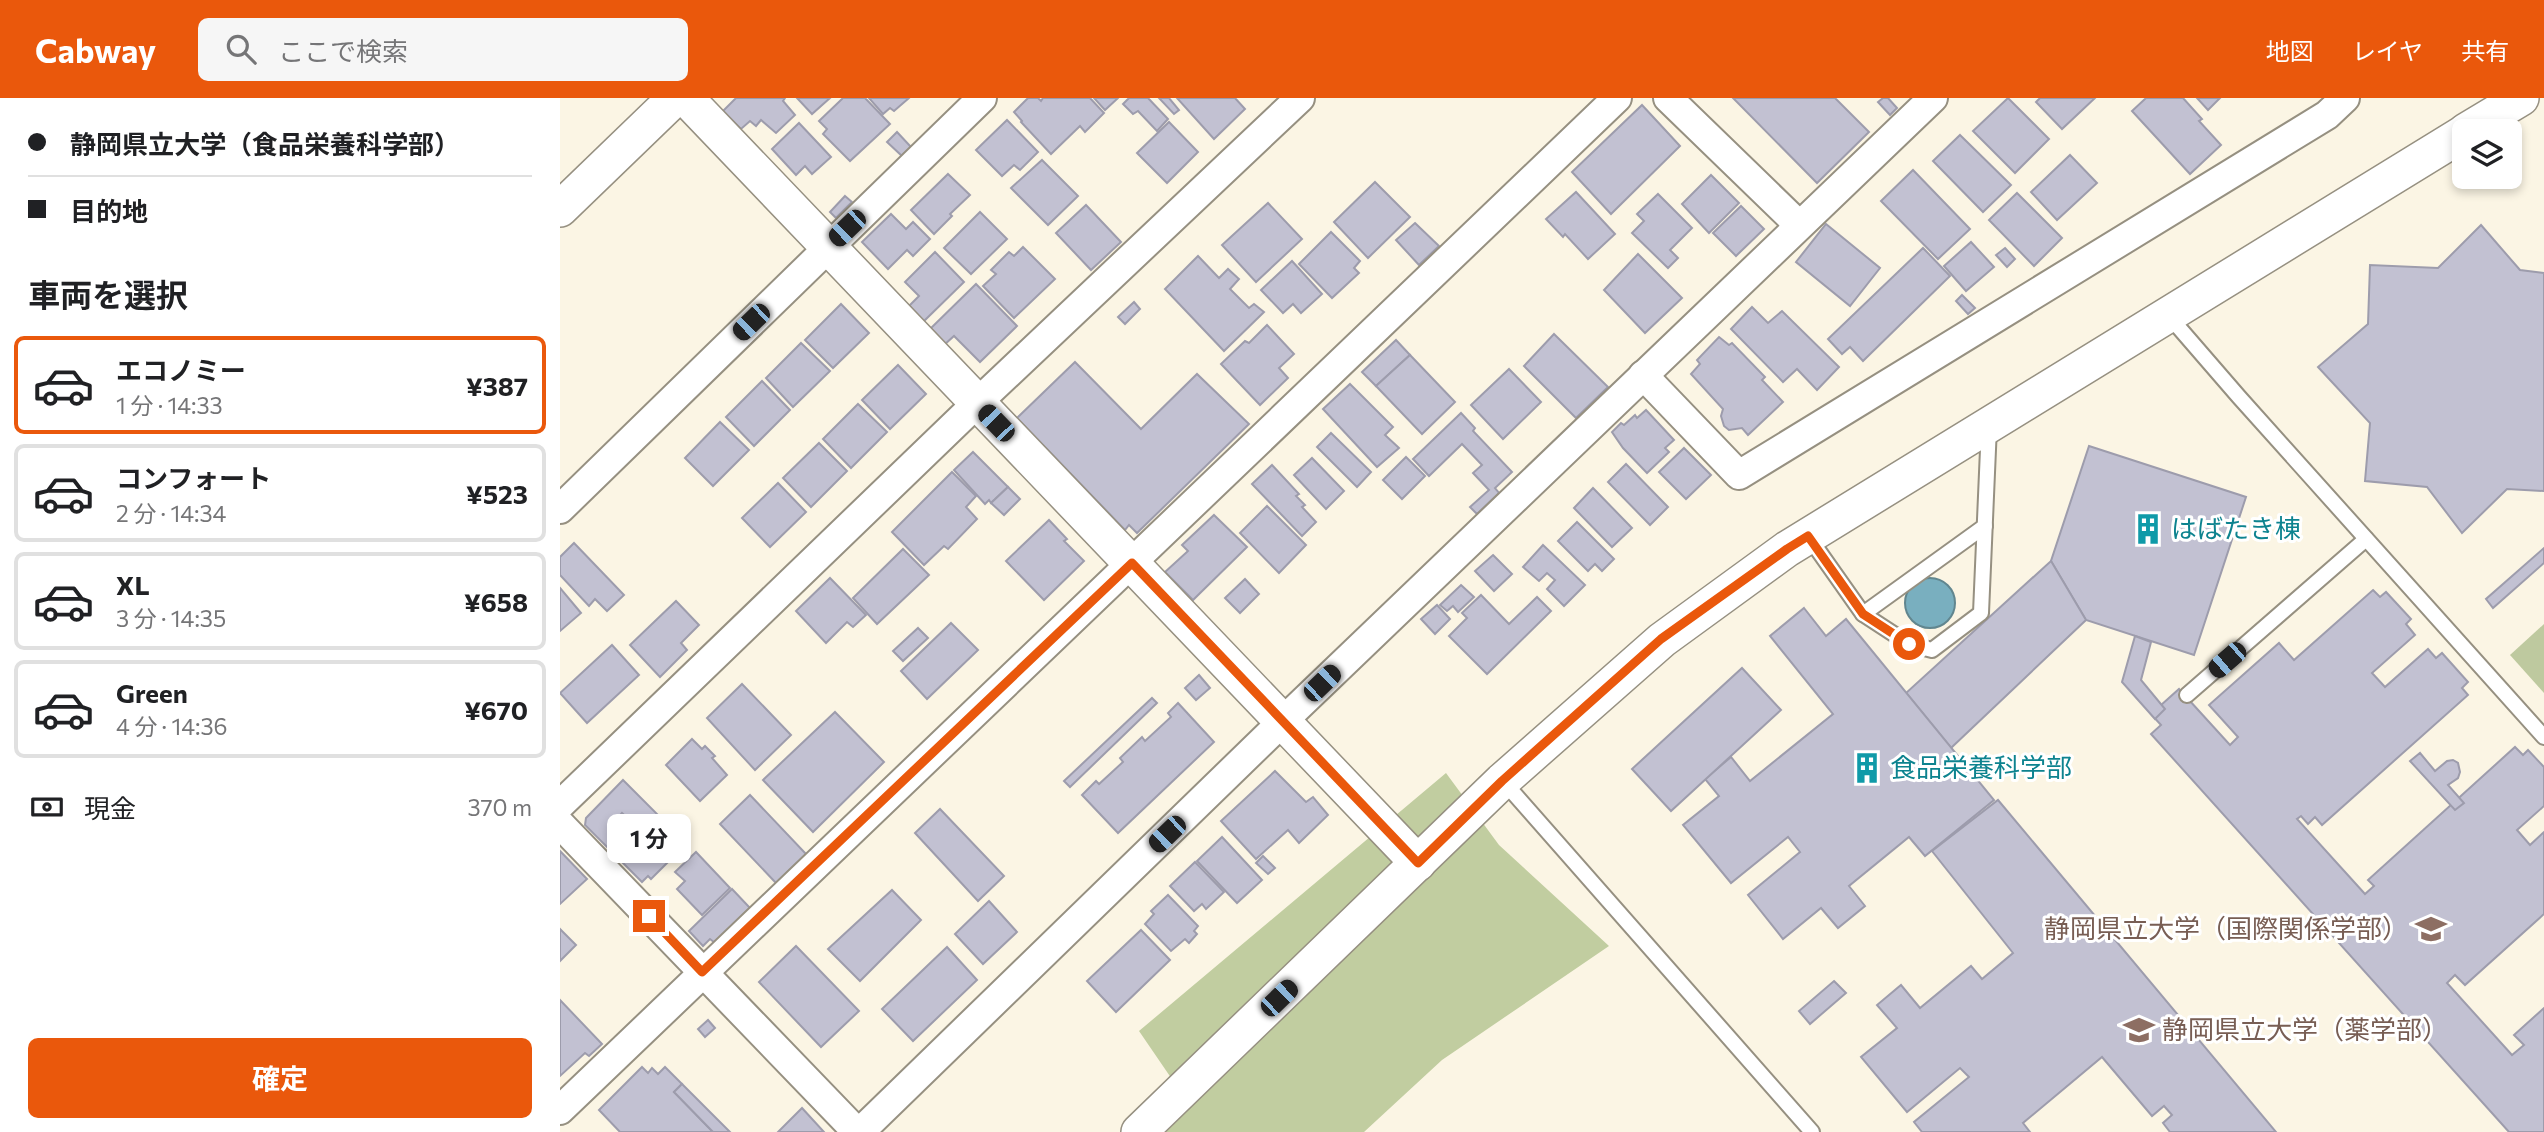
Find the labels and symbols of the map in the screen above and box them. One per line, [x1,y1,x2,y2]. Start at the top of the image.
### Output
car [825,206,870,250]
car [729,300,774,344]
car [974,401,1019,445]
building icon: はばたき棟 [2131,512,2165,546]
place label: はばたき棟 [2171,512,2301,543]
route start [1893,628,1925,660]
car [2205,638,2250,682]
car [1300,661,1345,705]
building icon: 食品栄養科学部 [1850,751,1884,785]
place label: 食品栄養科学部 [1890,751,2072,782]
car [1145,812,1190,856]
callout: 1 分 [607,814,691,864]
route end [633,900,665,932]
place label: 静岡県立大学（国際関係学部） [2044,912,2408,943]
school or university icon: 静岡県立大学（国際関係学部） [2414,912,2448,946]
car [1257,976,1302,1020]
school or university icon: 静岡県立大学（薬学部） [2122,1013,2156,1047]
place label: 静岡県立大学（薬学部） [2162,1013,2448,1044]

